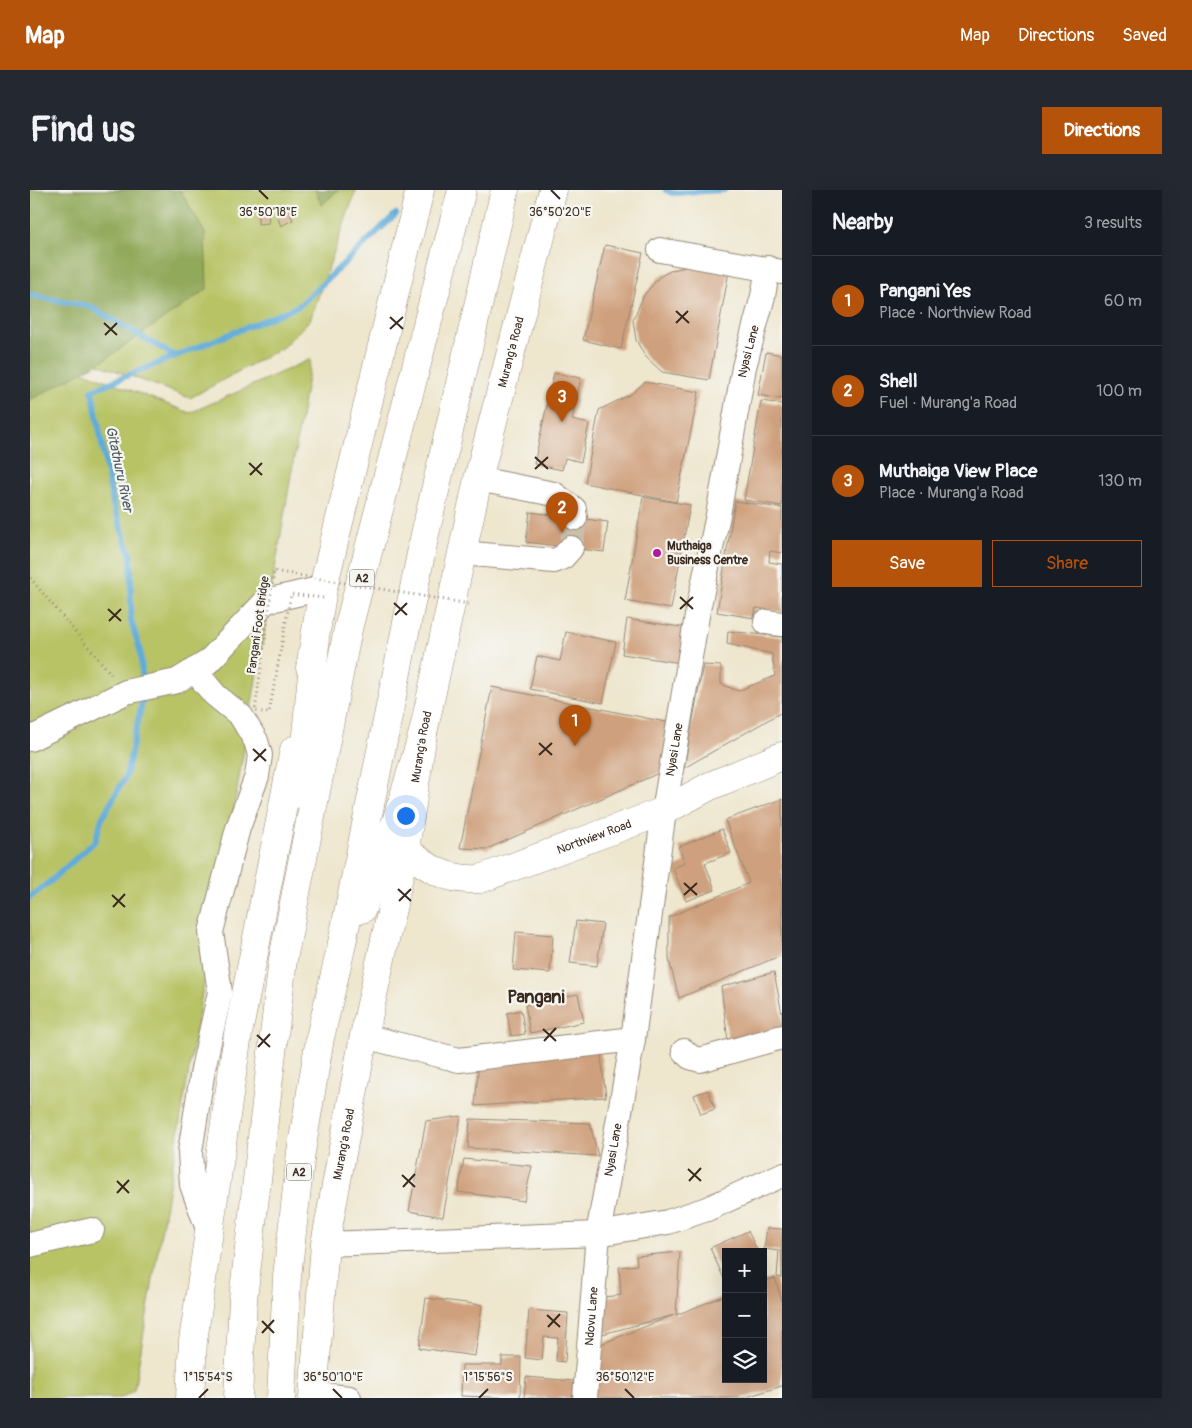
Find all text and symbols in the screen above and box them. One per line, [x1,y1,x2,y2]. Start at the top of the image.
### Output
text: Map [25,21,65,50]
text: Map [960,24,990,47]
text: Directions [1018,24,1094,47]
text: Saved [1122,24,1167,47]
button: Directions [1042,107,1162,154]
text: Find us [30,108,135,152]
text: 36°50'18"E [239,205,297,220]
text: 36°50'20"E [529,205,591,220]
text: Nearby [832,209,893,236]
text: 3 results [1084,213,1142,233]
text: Pangani Yes [879,279,971,303]
text: 1 [845,291,851,311]
text: 60 m [1104,291,1142,311]
text: Place · Northview Road [879,303,1032,323]
street label: Murang'a Road [495,315,528,389]
street label: Nyasi Lane [735,324,763,379]
text: Shell [879,369,917,393]
pin: 3 [546,381,578,422]
text: 2 [844,381,852,401]
text: 100 m [1096,381,1142,401]
text: Fuel · Murang'a Road [879,393,1017,413]
water label: Gitathuru River [102,425,137,515]
text: Muthaiga View Place [879,459,1037,483]
text: 3 [844,471,852,491]
text: 130 m [1098,471,1142,491]
text: Place · Murang'a Road [879,483,1024,503]
pin: 2 [546,492,578,533]
place label: Muthaiga Business Centre [667,539,749,568]
button: Save [832,540,982,587]
button: Share [992,540,1142,587]
marker: Muthaiga Business Centre [651,547,663,559]
road number: A2 [350,569,374,586]
street label: Pangani Foot Bridge [244,575,273,675]
pin: 1 [559,705,591,746]
street label: Murang'a Road [408,710,436,784]
street label: Nyasi Lane [663,722,687,777]
your location [393,803,419,829]
street label: Northview Road [555,817,634,858]
district label: Pangani [507,986,565,1009]
street label: Murang'a Road [330,1107,358,1181]
street label: Nyasi Lane [601,1122,626,1178]
road number: A2 [286,1164,312,1180]
map controls [722,1248,767,1383]
button: + [722,1248,767,1293]
street label: Ndovu Lane [582,1286,602,1346]
button: − [722,1293,767,1338]
button: layers [722,1338,767,1383]
text: 1°15'54"S [184,1370,232,1385]
text: 36°50'10"E [303,1370,363,1385]
text: 1°15'56"S [464,1370,512,1385]
text: 36°50'12"E [596,1370,654,1385]

